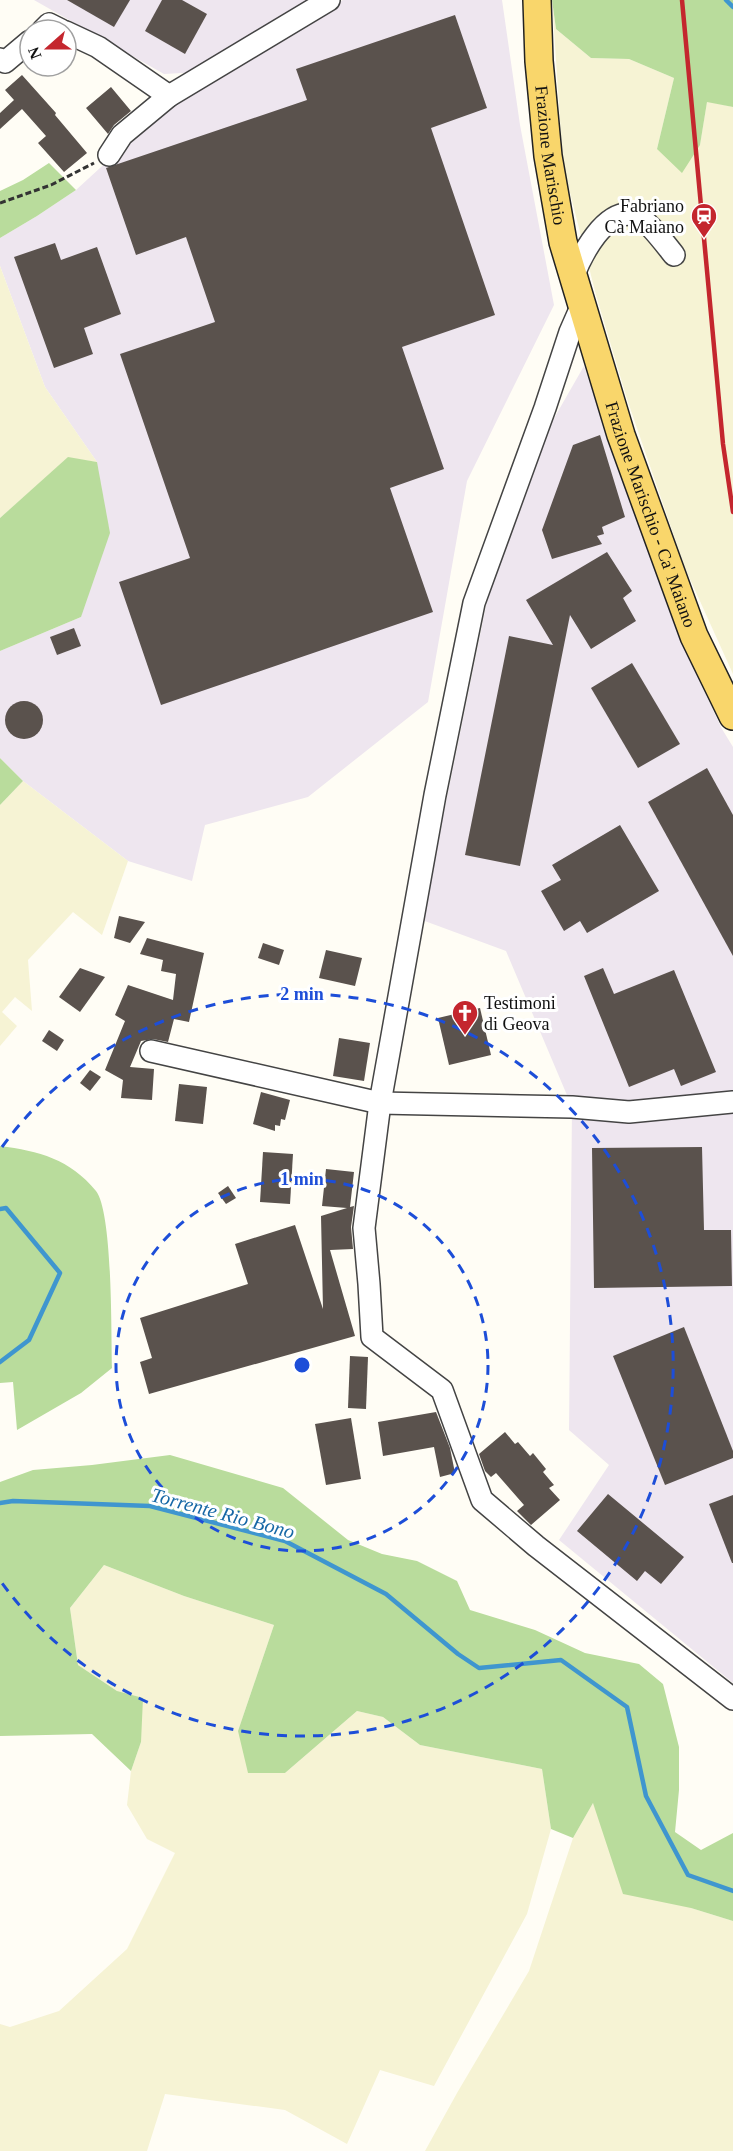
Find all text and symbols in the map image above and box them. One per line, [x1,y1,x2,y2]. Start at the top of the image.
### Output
north arrow [18,18,78,78]
text: N [24,44,44,62]
street label: Frazione Marischio [531,85,570,227]
place label: Fabriano Cà Maiano [605,196,684,237]
station icon: Fabriano Cà Maiano [689,201,719,239]
street label: Frazione Marischio - Ca' Maiano [602,399,700,630]
text: 2 min [280,984,324,1004]
place label: Testimoni di Geova [484,993,556,1034]
church icon: Testimoni di Geova [450,998,480,1036]
text: 1 min [280,1169,324,1189]
centre of rings [292,1355,312,1375]
water label: Torrente Rio Bono [149,1483,297,1543]

